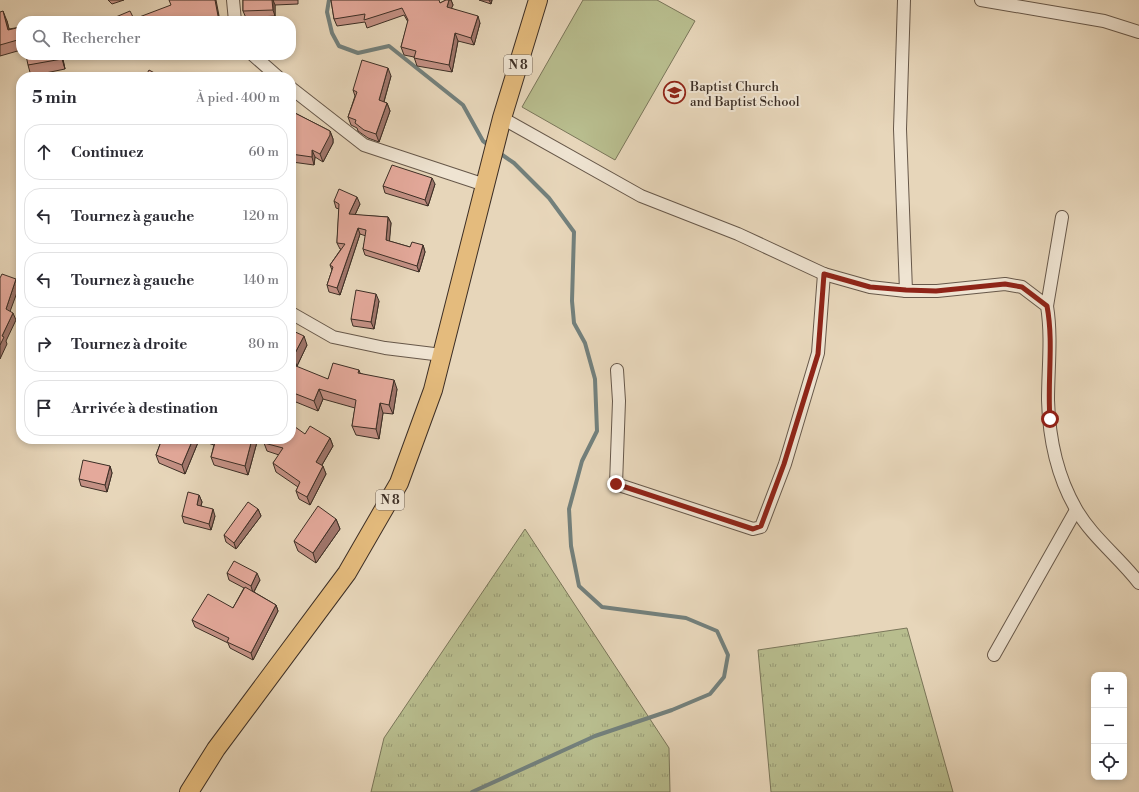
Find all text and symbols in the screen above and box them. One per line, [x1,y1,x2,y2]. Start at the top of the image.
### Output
search box [16,16,296,60]
icon: search [30,27,52,49]
text: Rechercher [62,29,141,48]
road number: N 8 [504,55,532,75]
place label: Baptist Church and Baptist School [689,79,800,110]
school or university icon: Baptist Church and Baptist School [662,80,688,106]
text: 5 min [32,87,77,109]
text: À pied · 400 m [196,90,280,106]
icon: ahead [33,141,55,163]
text: Continuez [71,143,143,162]
text: 60 m [248,144,279,160]
icon: left [33,205,55,227]
text: Tournez à gauche [71,207,194,226]
text: 120 m [243,208,279,224]
icon: left [33,269,55,291]
text: Tournez à gauche [71,271,194,290]
text: 140 m [243,272,279,288]
icon: right [33,333,55,355]
text: Tournez à droite [71,335,187,354]
text: 80 m [248,336,279,352]
icon: arrive [33,397,55,419]
text: Arrivée à destination [71,399,218,418]
route start [1041,410,1059,428]
route end [607,475,625,493]
road number: N 8 [376,490,404,510]
map controls [1091,672,1127,780]
button: + [1091,672,1127,708]
button: − [1091,708,1127,744]
button: locate [1091,744,1127,780]

